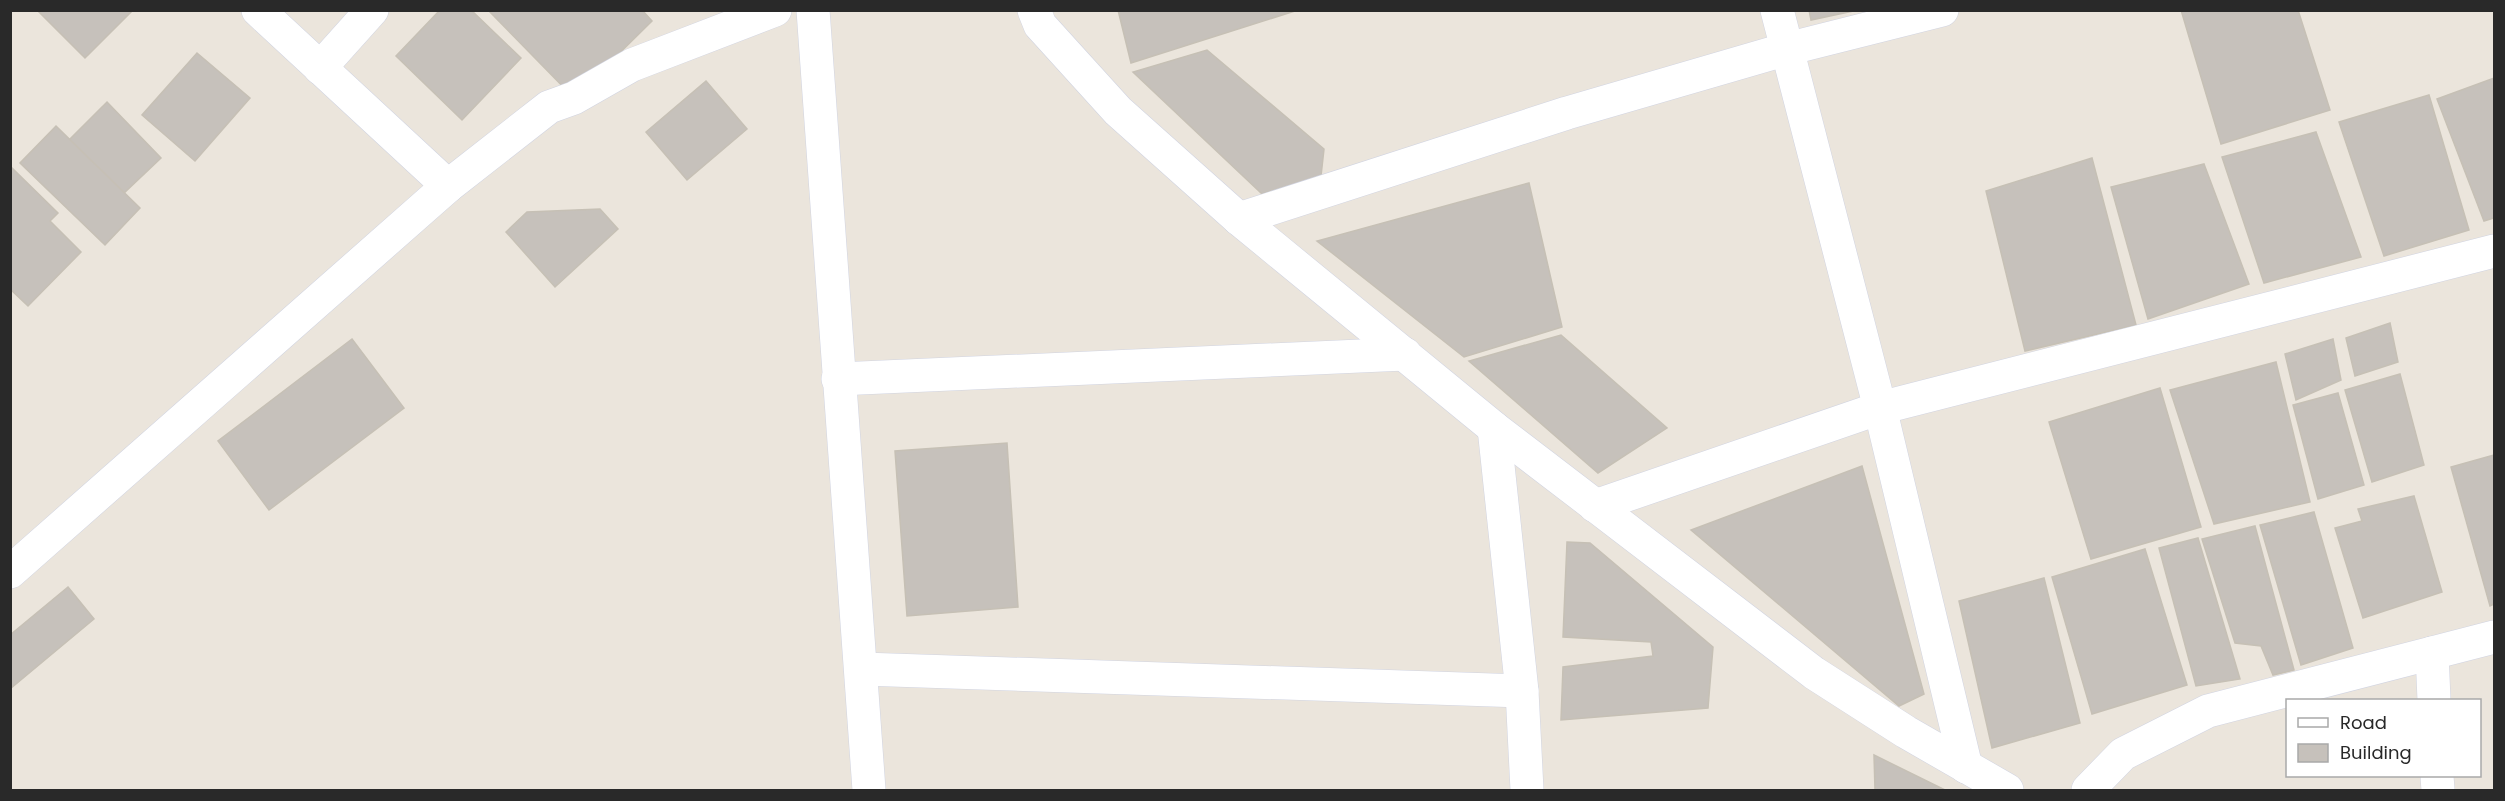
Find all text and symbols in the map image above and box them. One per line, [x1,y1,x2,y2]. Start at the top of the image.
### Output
legend [2286,699,2481,777]
text: Road [2340,710,2387,735]
text: Building [2340,740,2412,765]

